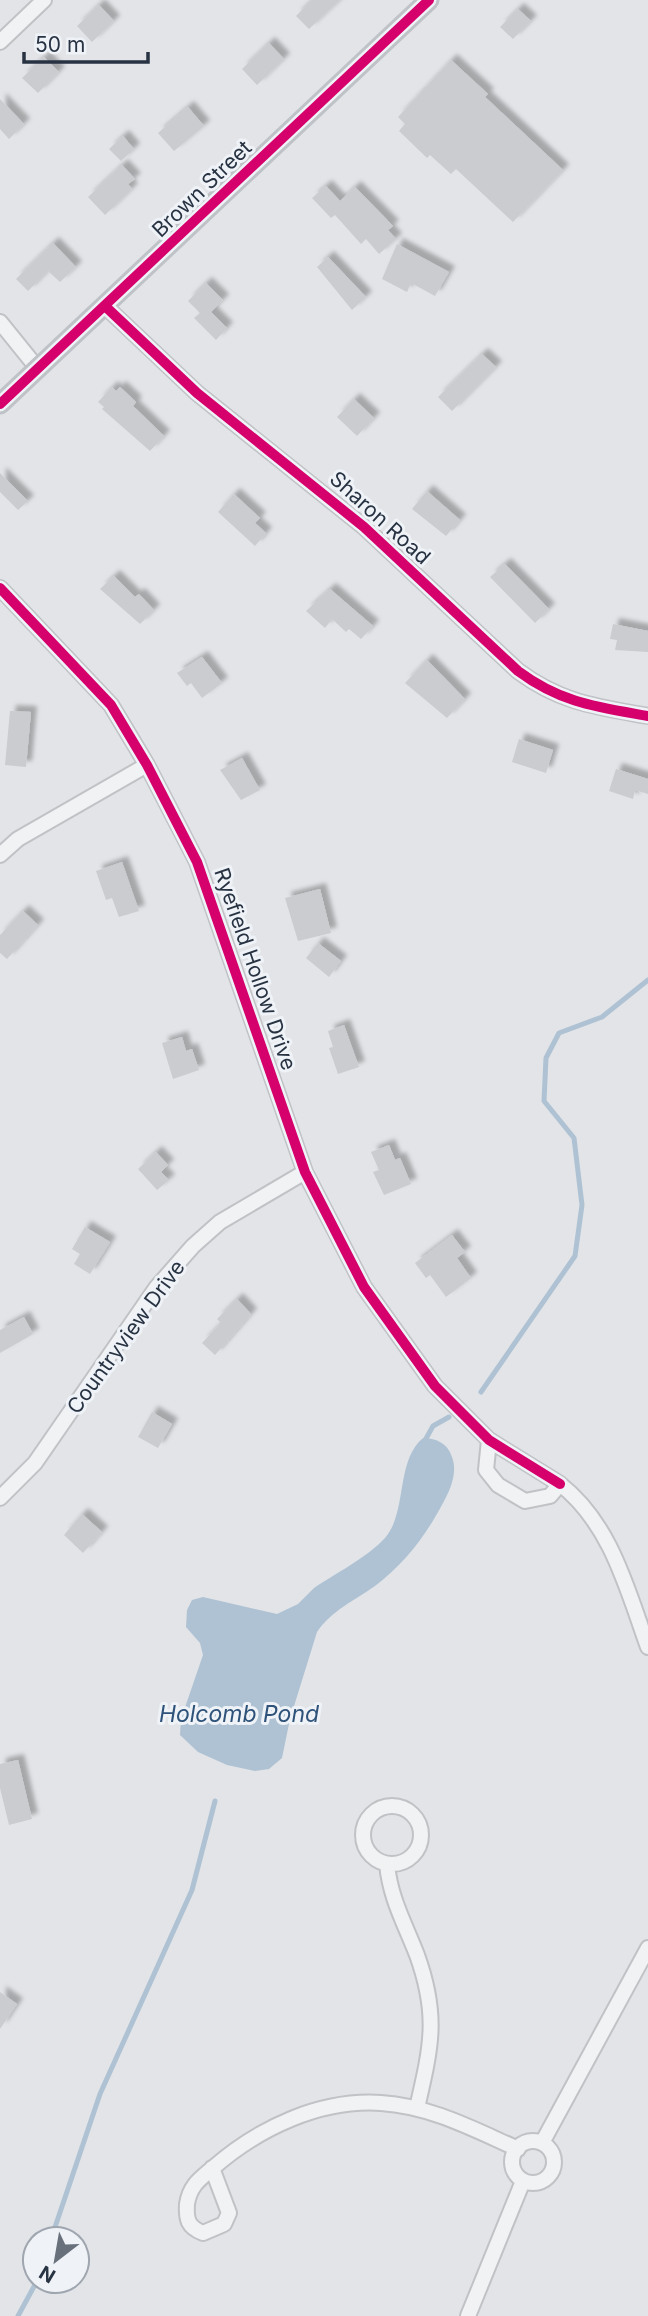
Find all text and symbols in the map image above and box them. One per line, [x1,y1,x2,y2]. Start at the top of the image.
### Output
scale bar [24,21,149,65]
text: 50 m [35,32,85,57]
street label: Brown Street [147,135,257,242]
street label: Sharon Road [325,466,436,569]
street label: Ryefield Hollow Drive [209,865,302,1073]
street label: Countryview Drive [62,1255,190,1418]
water label: Holcomb Pond [159,1700,320,1728]
north arrow [21,2225,91,2295]
text: N [35,2261,60,2288]

